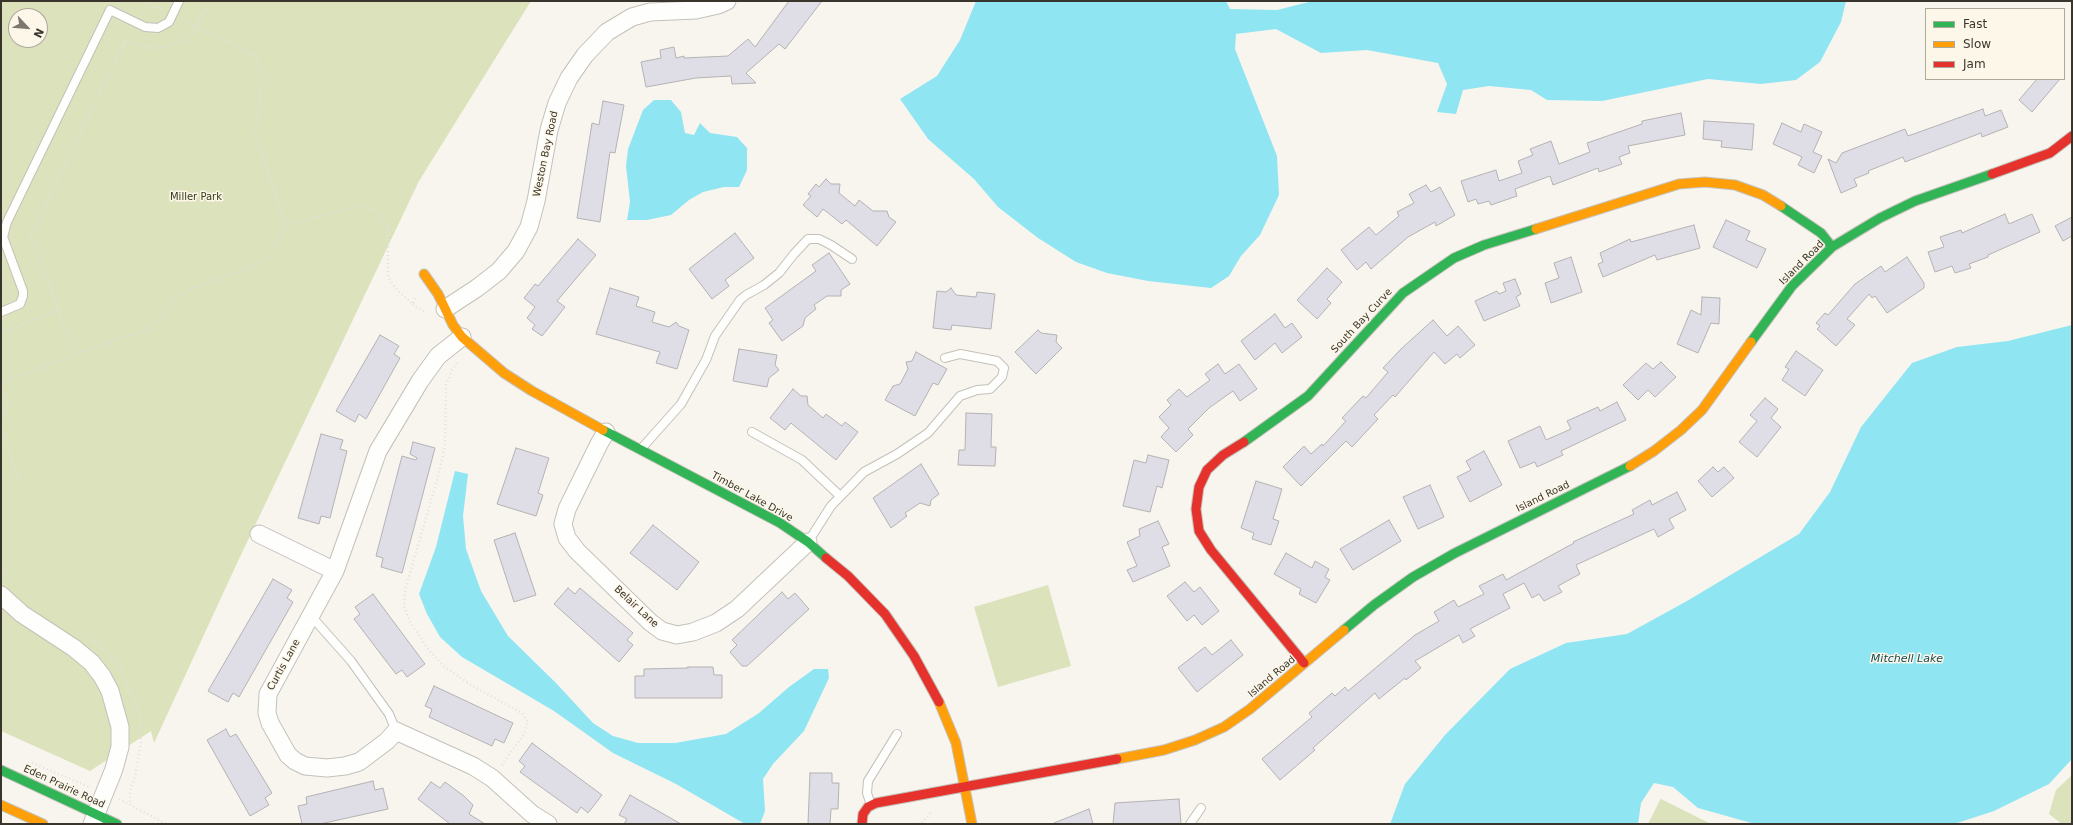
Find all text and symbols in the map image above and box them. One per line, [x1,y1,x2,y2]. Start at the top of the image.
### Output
north arrow [8,8,48,48]
legend [1925,8,2065,80]
text: Fast [1963,17,1987,31]
text: N [30,26,46,40]
text: Slow [1963,37,1991,51]
text: Jam [1963,57,1986,71]
street label: Weston Bay Road [531,110,561,198]
park label: Miller Park [170,191,222,203]
street label: Island Road [1777,238,1827,288]
street label: South Bay Curve [1329,286,1395,356]
street label: Timber Lake Drive [709,470,795,524]
street label: Island Road [1514,479,1572,515]
street label: Belair Lane [611,583,661,631]
street label: Curtis Lane [265,637,303,693]
water label: Mitchell Lake [1871,652,1943,666]
street label: Island Road [1246,654,1298,700]
street label: Eden Prairie Road [21,763,107,811]

